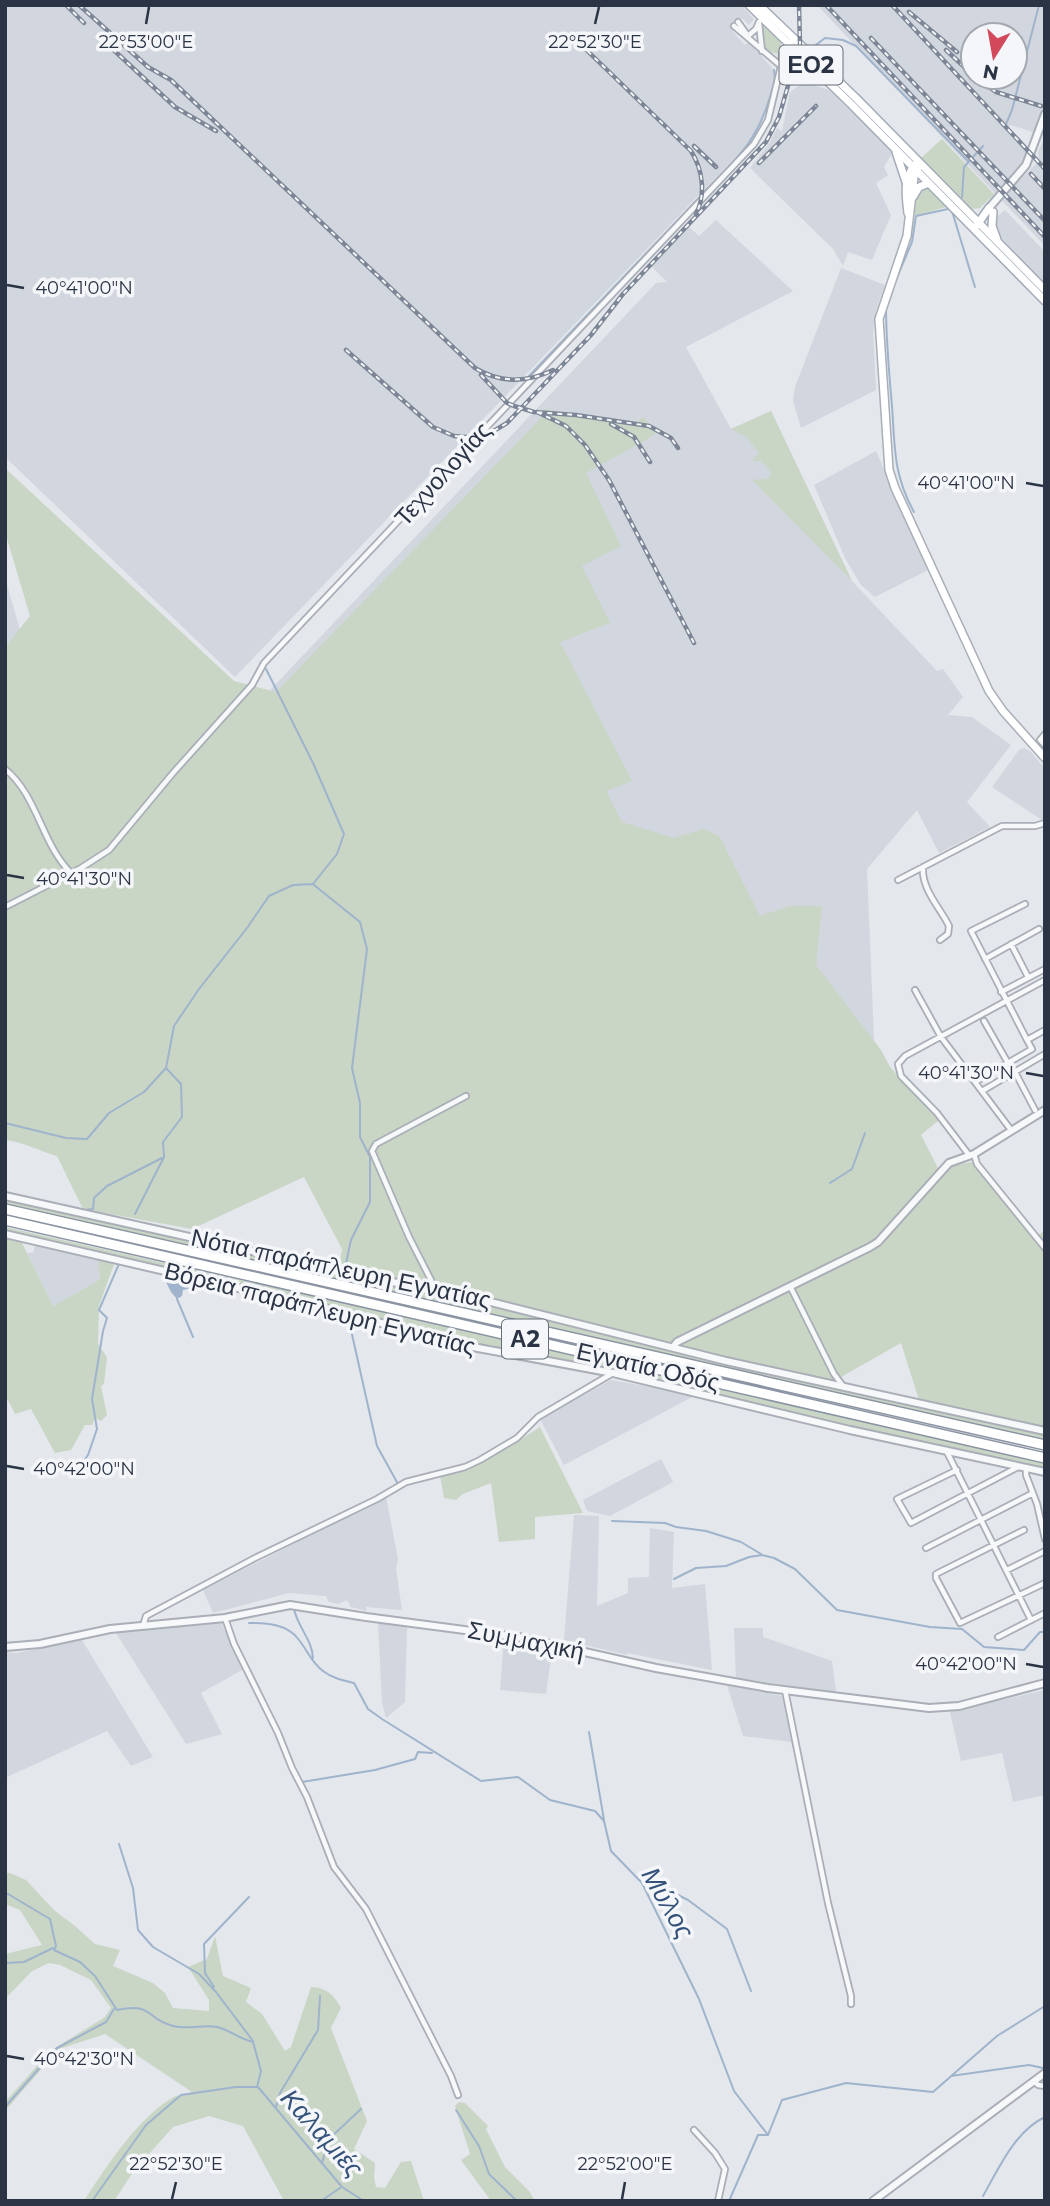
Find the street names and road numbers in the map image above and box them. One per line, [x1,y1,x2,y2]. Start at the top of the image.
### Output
road number: ΕΟ2 [780,46,842,85]
street label: Τεχνολογίας [388,416,497,532]
street label: Νότια παράπλευρη Εγνατίας [189,1223,494,1314]
street label: Βόρεια παράπλευρη Εγνατίας [162,1256,479,1361]
road number: Α2 [502,1320,548,1358]
street label: Εγνατία Οδός [574,1336,722,1397]
street label: Συμμαχική [465,1615,587,1666]

